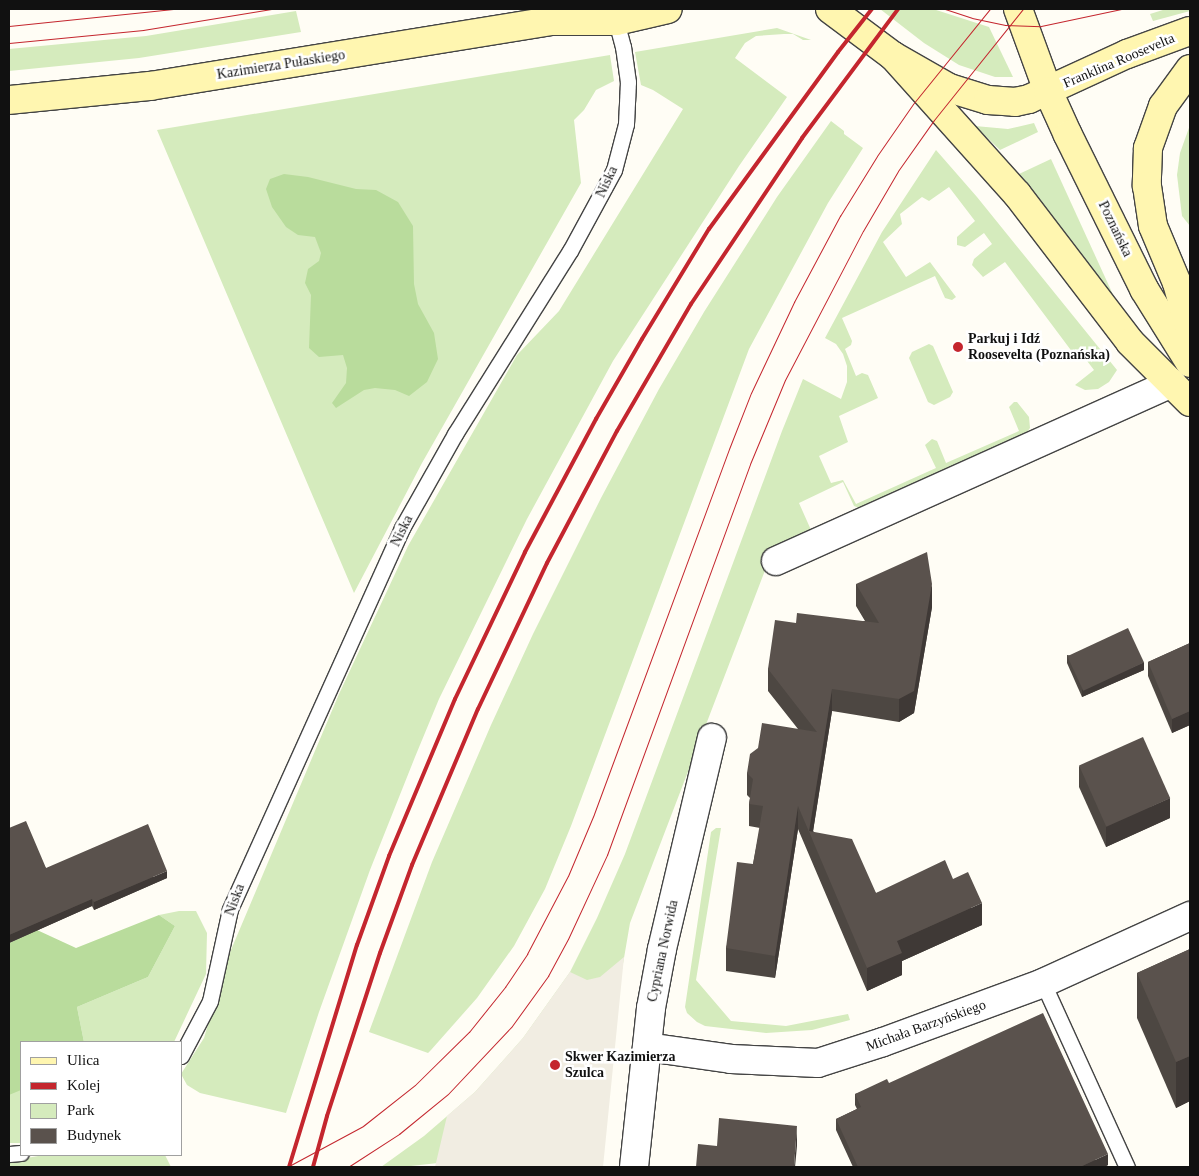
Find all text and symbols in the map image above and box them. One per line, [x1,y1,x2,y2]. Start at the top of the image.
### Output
street label: Franklina Roosevelta [1061,30,1177,92]
street label: Kazimierza Pułaskiego [216,47,346,83]
street label: Niska [592,164,622,200]
street label: Poznańska [1094,198,1136,260]
place label: Parkuj i Idź Roosevelta (Poznańska) [968,331,1110,364]
marker: Parkuj i Idź Roosevelta (Poznańska) [952,341,964,353]
street label: Niska [387,513,417,549]
street label: Niska [222,882,248,918]
street label: Cypriana Norwida [644,898,682,1004]
street label: Michała Barzyńskiego [864,996,988,1056]
legend [20,1041,182,1156]
place label: Skwer Kazimierza Szulca [565,1049,676,1082]
text: Ulica [67,1052,99,1068]
marker: Skwer Kazimierza Szulca [549,1059,561,1071]
text: Kolej [67,1077,100,1093]
text: Park [67,1102,95,1118]
text: Budynek [67,1127,121,1143]

